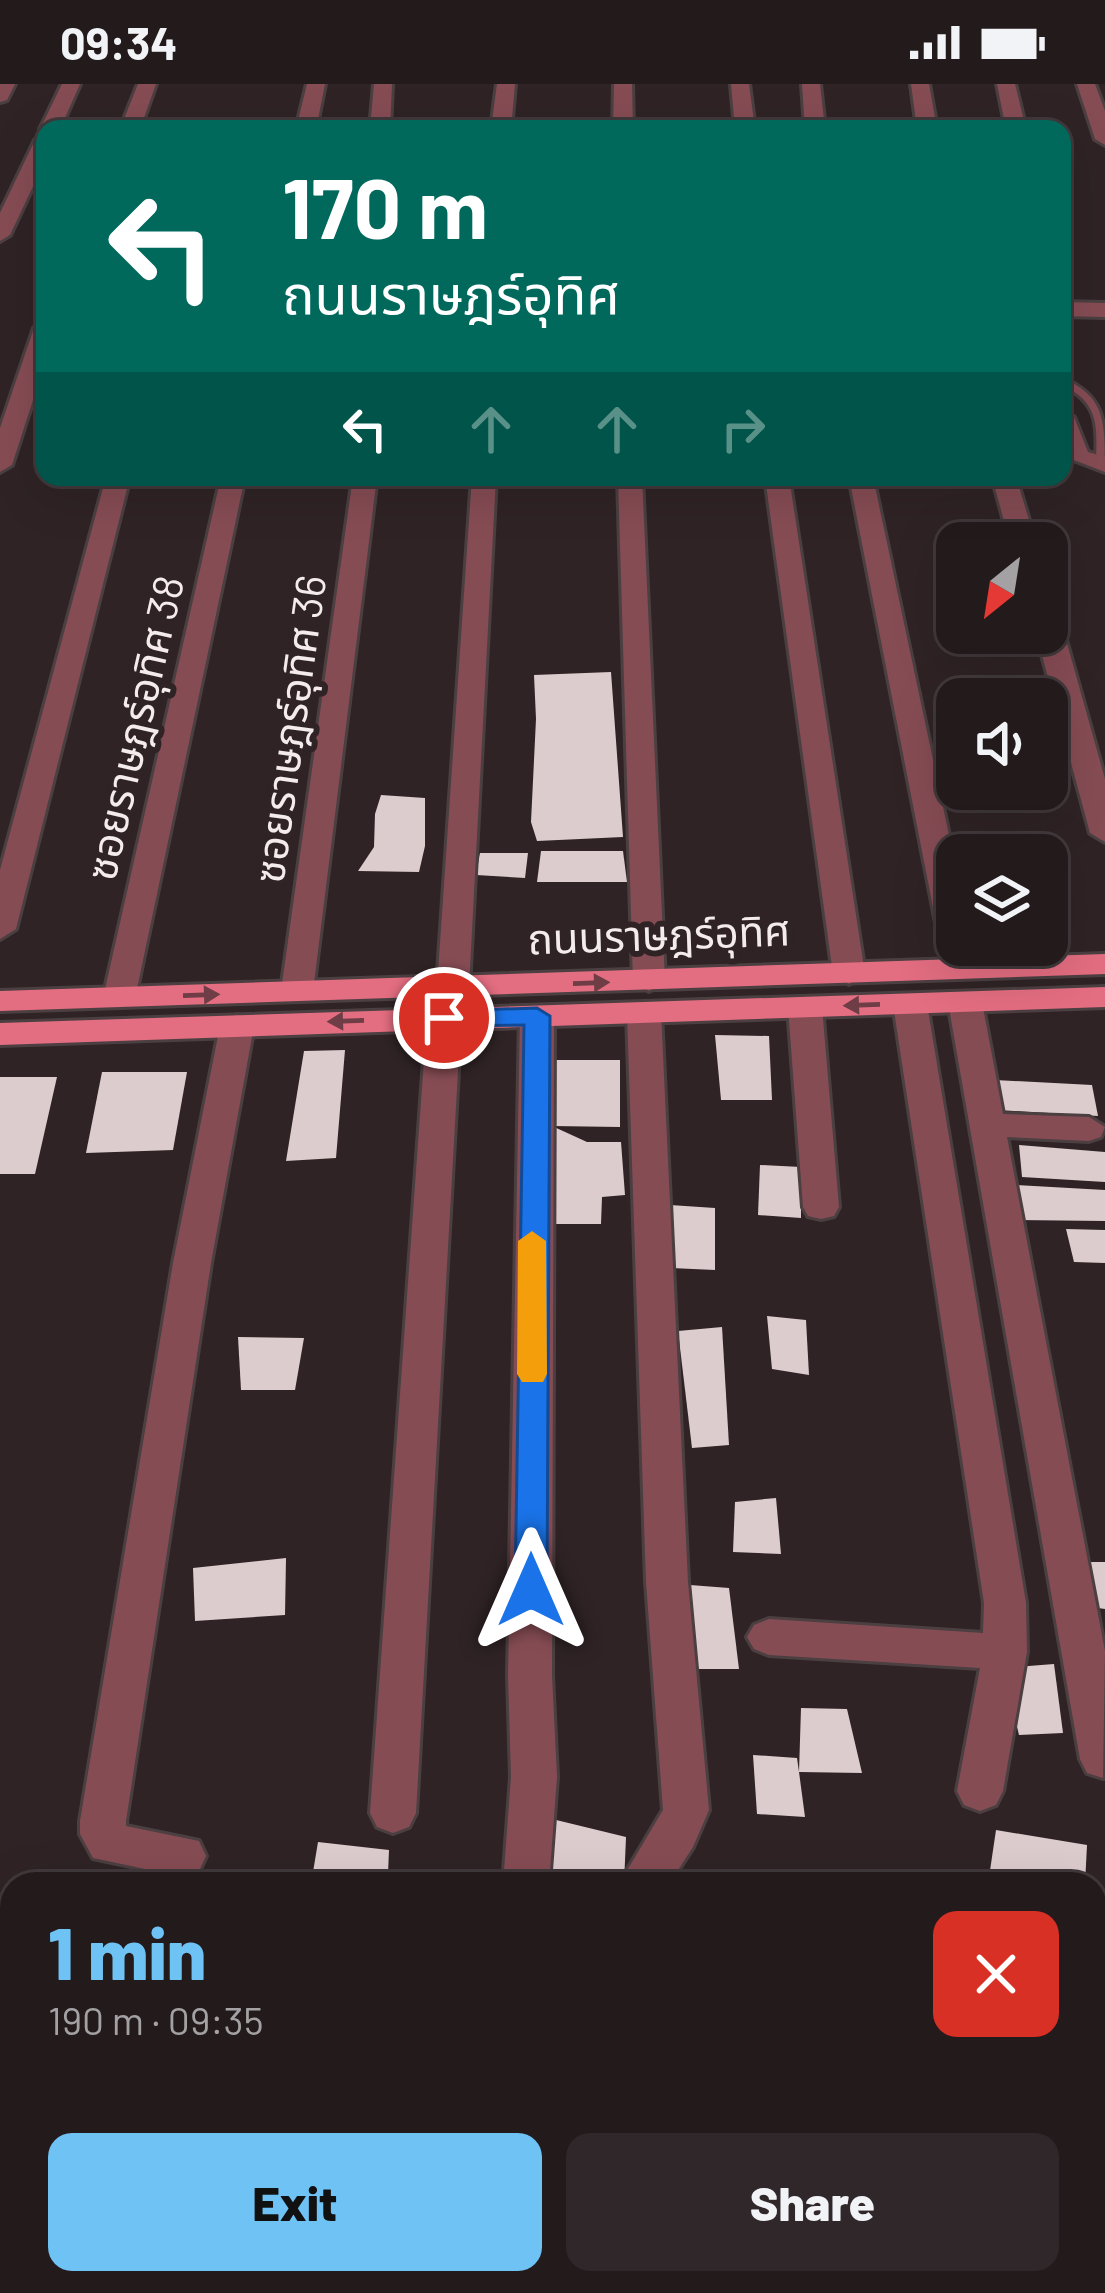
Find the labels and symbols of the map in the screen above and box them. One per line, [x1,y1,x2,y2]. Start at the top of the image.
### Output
north arrow [936,522,1068,654]
street label: ซอยราษฎร์อุทิศ 38 [74,571,195,885]
street label: ซอยราษฎร์อุทิศ 36 [242,572,337,886]
street label: ถนนราษฎร์อุทิศ [527,903,791,966]
pin [393,967,495,1069]
one-way arrow [573,973,611,992]
one-way arrow [183,985,221,1004]
one-way arrow [842,996,880,1015]
one-way arrow [326,1012,364,1031]
position arrow [468,1527,594,1653]

